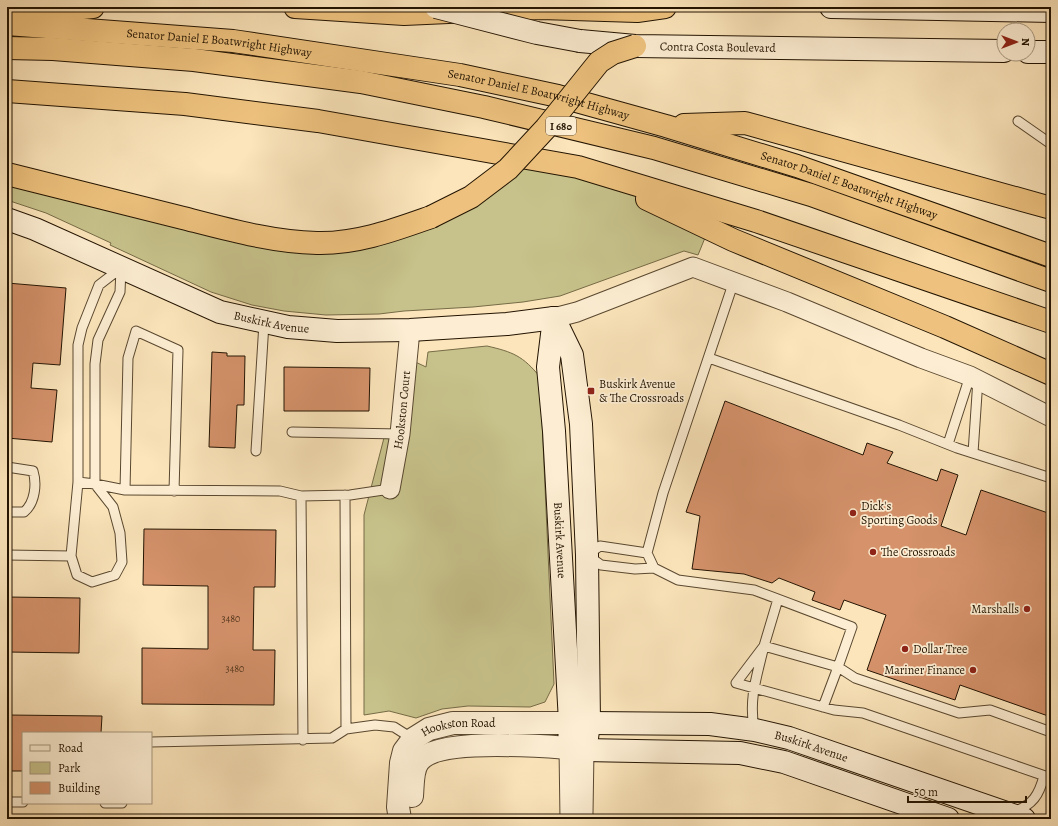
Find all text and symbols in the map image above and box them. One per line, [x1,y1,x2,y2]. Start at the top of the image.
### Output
north arrow [996,22,1036,62]
street label: Senator Daniel E Boatwright Highway [126,25,313,61]
street label: Contra Costa Boulevard [660,38,776,56]
text: N [1018,38,1033,46]
street label: Senator Daniel E Boatwright Highway [447,65,632,124]
road number: I 680 [546,117,576,135]
street label: Senator Daniel E Boatwright Highway [759,147,940,223]
street label: Buskirk Avenue [232,307,310,337]
street label: Hookston Court [389,370,414,451]
place label: Buskirk Avenue & The Crossroads [599,376,684,406]
marker: Buskirk Avenue & The Crossroads [586,386,596,396]
place label: Dick's Sporting Goods [861,498,938,528]
street label: Buskirk Avenue [550,501,570,579]
marker: Dick's Sporting Goods [848,508,858,518]
place label: The Crossroads [881,544,955,560]
marker: The Crossroads [868,547,878,557]
place label: Marshalls [971,601,1019,617]
marker: Marshalls [1022,604,1032,614]
house number: 3480 [222,612,240,625]
place label: Dollar Tree [913,641,967,657]
marker: Dollar Tree [900,644,910,654]
house number: 3480 [226,662,244,675]
place label: Mariner Finance [884,662,965,678]
marker: Mariner Finance [968,665,978,675]
street label: Hookston Road [418,715,496,740]
street label: Buskirk Avenue [773,727,850,766]
legend [22,732,152,804]
text: Road [58,740,84,756]
text: Park [58,760,81,776]
scale bar [908,778,1026,804]
text: Building [58,780,100,796]
text: 50 m [914,784,938,800]

